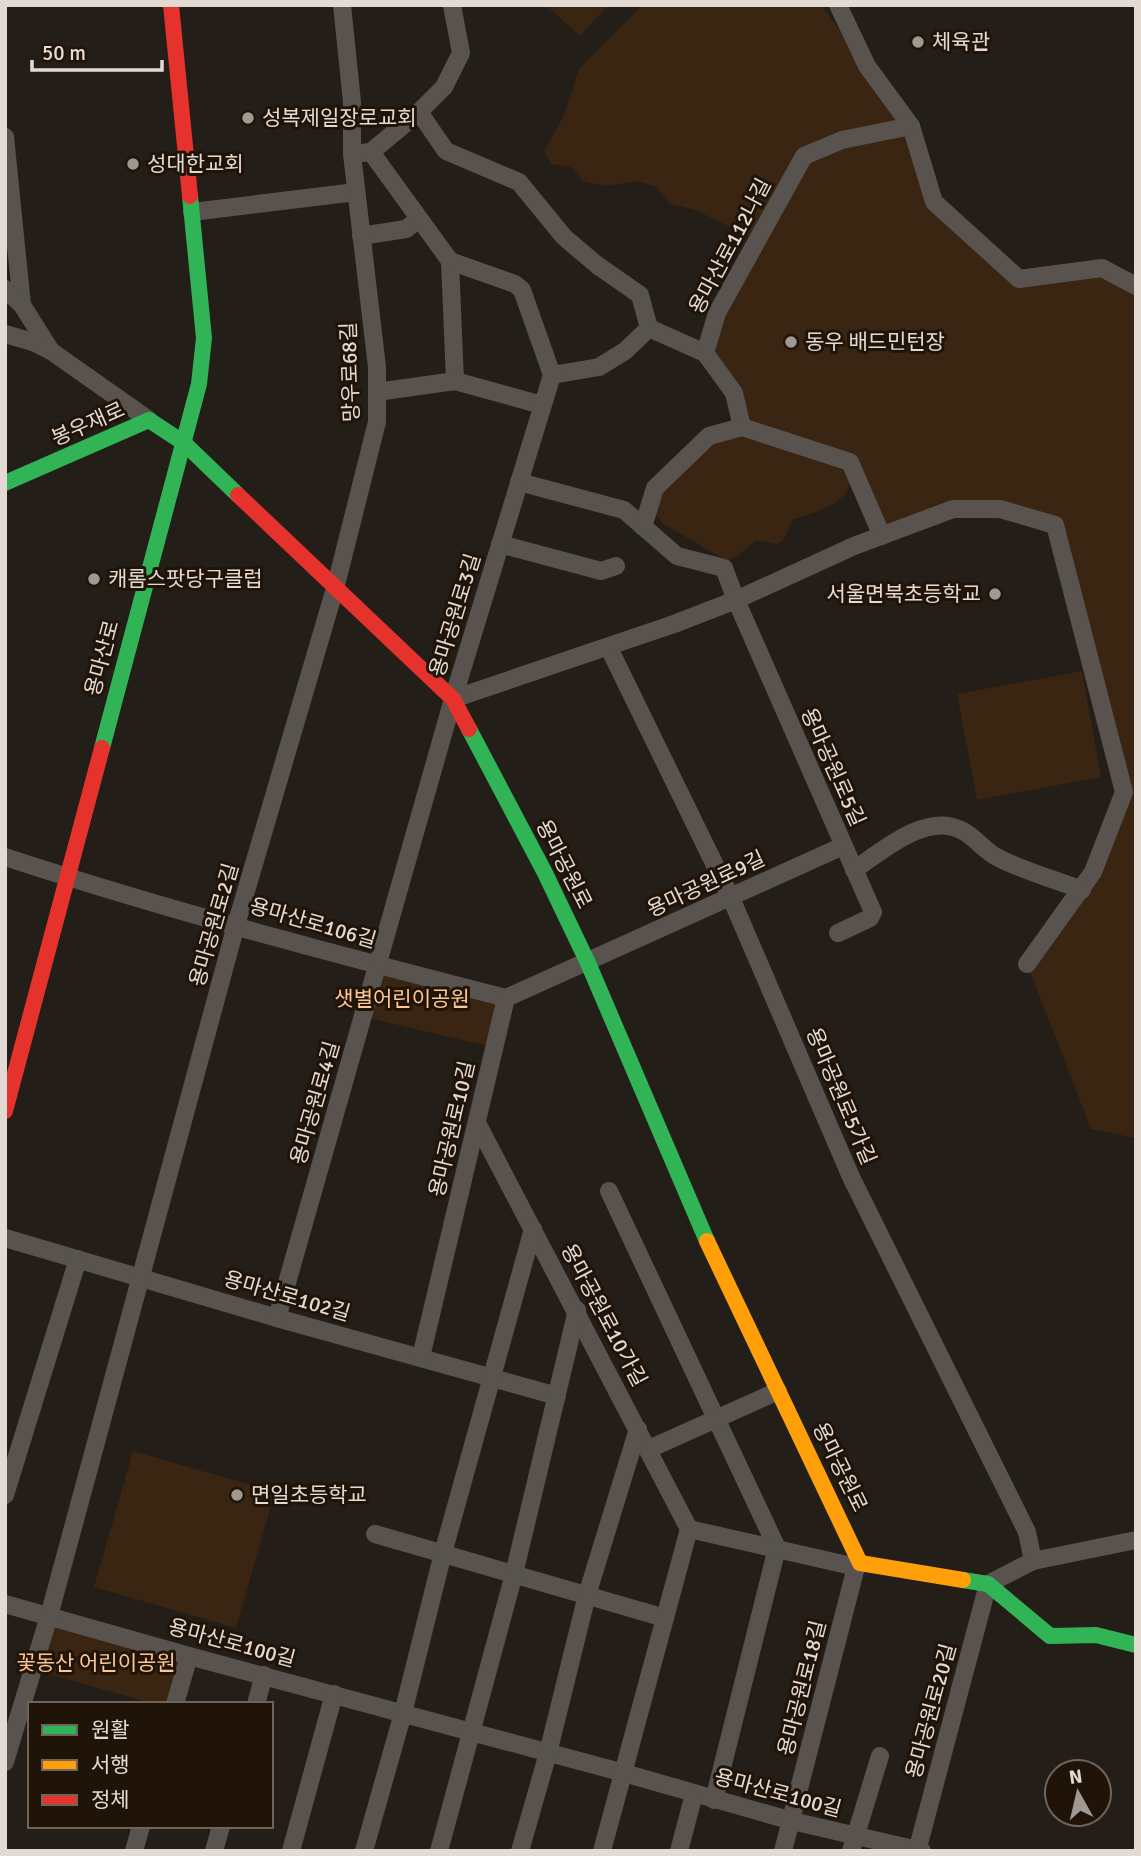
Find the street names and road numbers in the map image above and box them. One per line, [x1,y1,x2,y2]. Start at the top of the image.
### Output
street label: 용마산로112나길 [683,174,777,318]
street label: 망우로68길 [335,322,365,422]
street label: 봉우재로 [47,396,129,452]
street label: 용마공원로3길 [424,550,486,680]
street label: 용마산로 [79,617,125,699]
street label: 용마공원로5길 [795,704,871,830]
street label: 용마공원로 [530,815,598,913]
street label: 용마공원로9길 [643,845,769,923]
street label: 용마공원로2길 [184,860,244,990]
street label: 용마산로106길 [247,893,379,953]
street label: 용마공원로5가길 [800,1023,882,1169]
street label: 용마공원로4길 [285,1038,345,1168]
street label: 용마공원로10길 [424,1059,480,1199]
street label: 용마공원로10가길 [555,1239,653,1391]
street label: 용마산로102길 [221,1266,353,1326]
street label: 용마공원로 [807,1418,873,1516]
street label: 용마산로100길 [166,1614,298,1672]
street label: 용마공원로18길 [773,1618,831,1758]
street label: 용마공원로20길 [901,1641,961,1781]
street label: 용마산로100길 [712,1764,844,1822]

